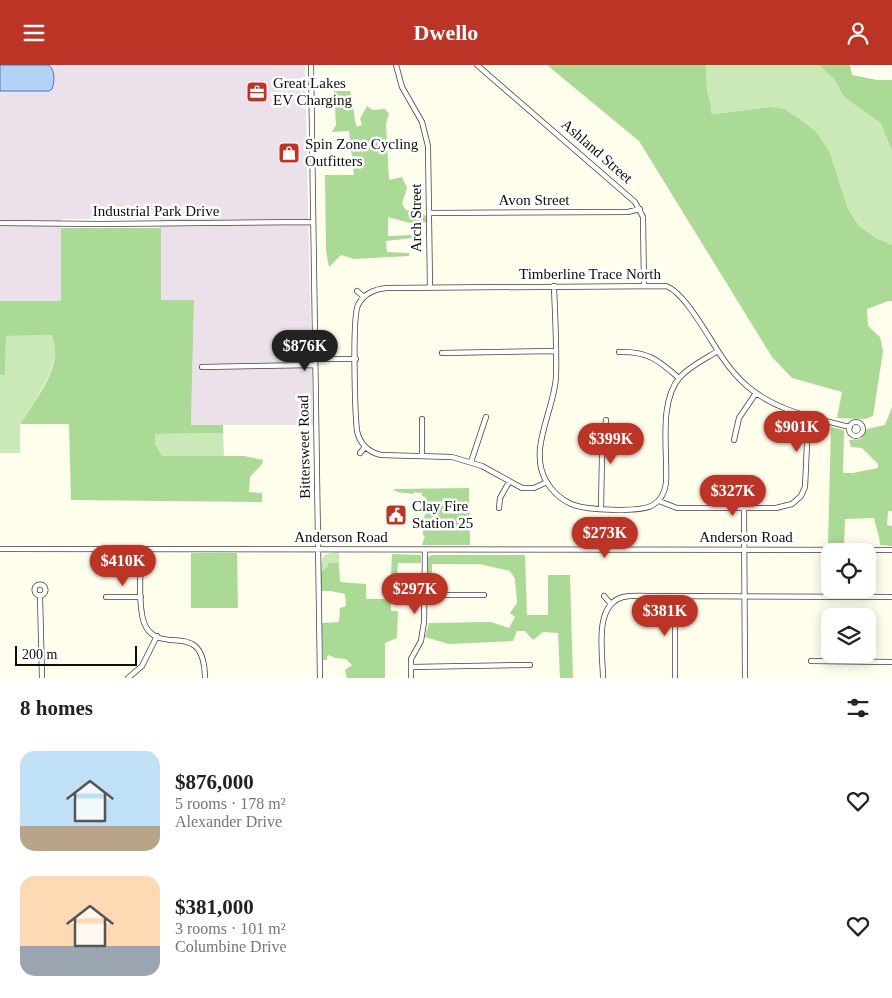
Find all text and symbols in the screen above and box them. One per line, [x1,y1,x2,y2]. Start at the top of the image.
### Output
icon: menu [20,19,48,47]
icon: person [844,19,872,47]
text: Dwello [414,20,478,45]
place label: Great Lakes EV Charging [273,75,353,108]
office icon: Great Lakes EV Charging [245,80,269,104]
street label: Ashland Street [558,116,636,187]
place label: Spin Zone Cycling Outfitters [305,136,419,169]
shop icon: Spin Zone Cycling Outfitters [277,141,301,165]
street label: Arch Street [408,183,424,252]
street label: Avon Street [499,192,570,208]
street label: Industrial Park Drive [93,203,220,219]
street label: Timberline Trace North [519,266,661,282]
pin: $876K [270,329,340,372]
text: $876K [283,337,327,354]
street label: Bittersweet Road [295,395,313,499]
pin: $901K [762,411,832,453]
text: $901K [775,418,819,435]
pin: $399K [576,423,646,465]
text: $399K [589,430,633,447]
pin: $327K [698,475,768,517]
text: $327K [711,482,755,499]
place label: Clay Fire Station 25 [412,498,473,531]
public building icon: Clay Fire Station 25 [384,503,408,527]
pin: $273K [570,517,640,559]
text: $273K [583,524,627,541]
street label: Anderson Road [294,529,388,545]
street label: Anderson Road [699,529,793,545]
map controls [821,543,876,663]
button: locate [821,543,876,598]
pin: $410K [88,545,158,587]
text: $410K [101,552,145,569]
pin: $297K [380,573,450,615]
text: $297K [393,580,437,597]
pin: $381K [630,595,700,637]
text: $381K [643,602,687,619]
button: layers [821,608,876,663]
scale bar [15,643,138,666]
text: 200 m [22,647,57,662]
icon: filters [844,694,872,722]
text: 8 homes [20,696,93,720]
text: $876,000 [175,770,254,794]
icon: home [60,771,120,831]
icon: heart [844,787,872,815]
text: 5 rooms · 178 m² [175,795,286,812]
text: Alexander Drive [175,813,282,830]
text: $381,000 [175,895,254,919]
icon: home [60,896,120,956]
icon: heart [844,912,872,940]
text: 3 rooms · 101 m² [175,920,286,937]
text: Columbine Drive [175,938,287,955]

